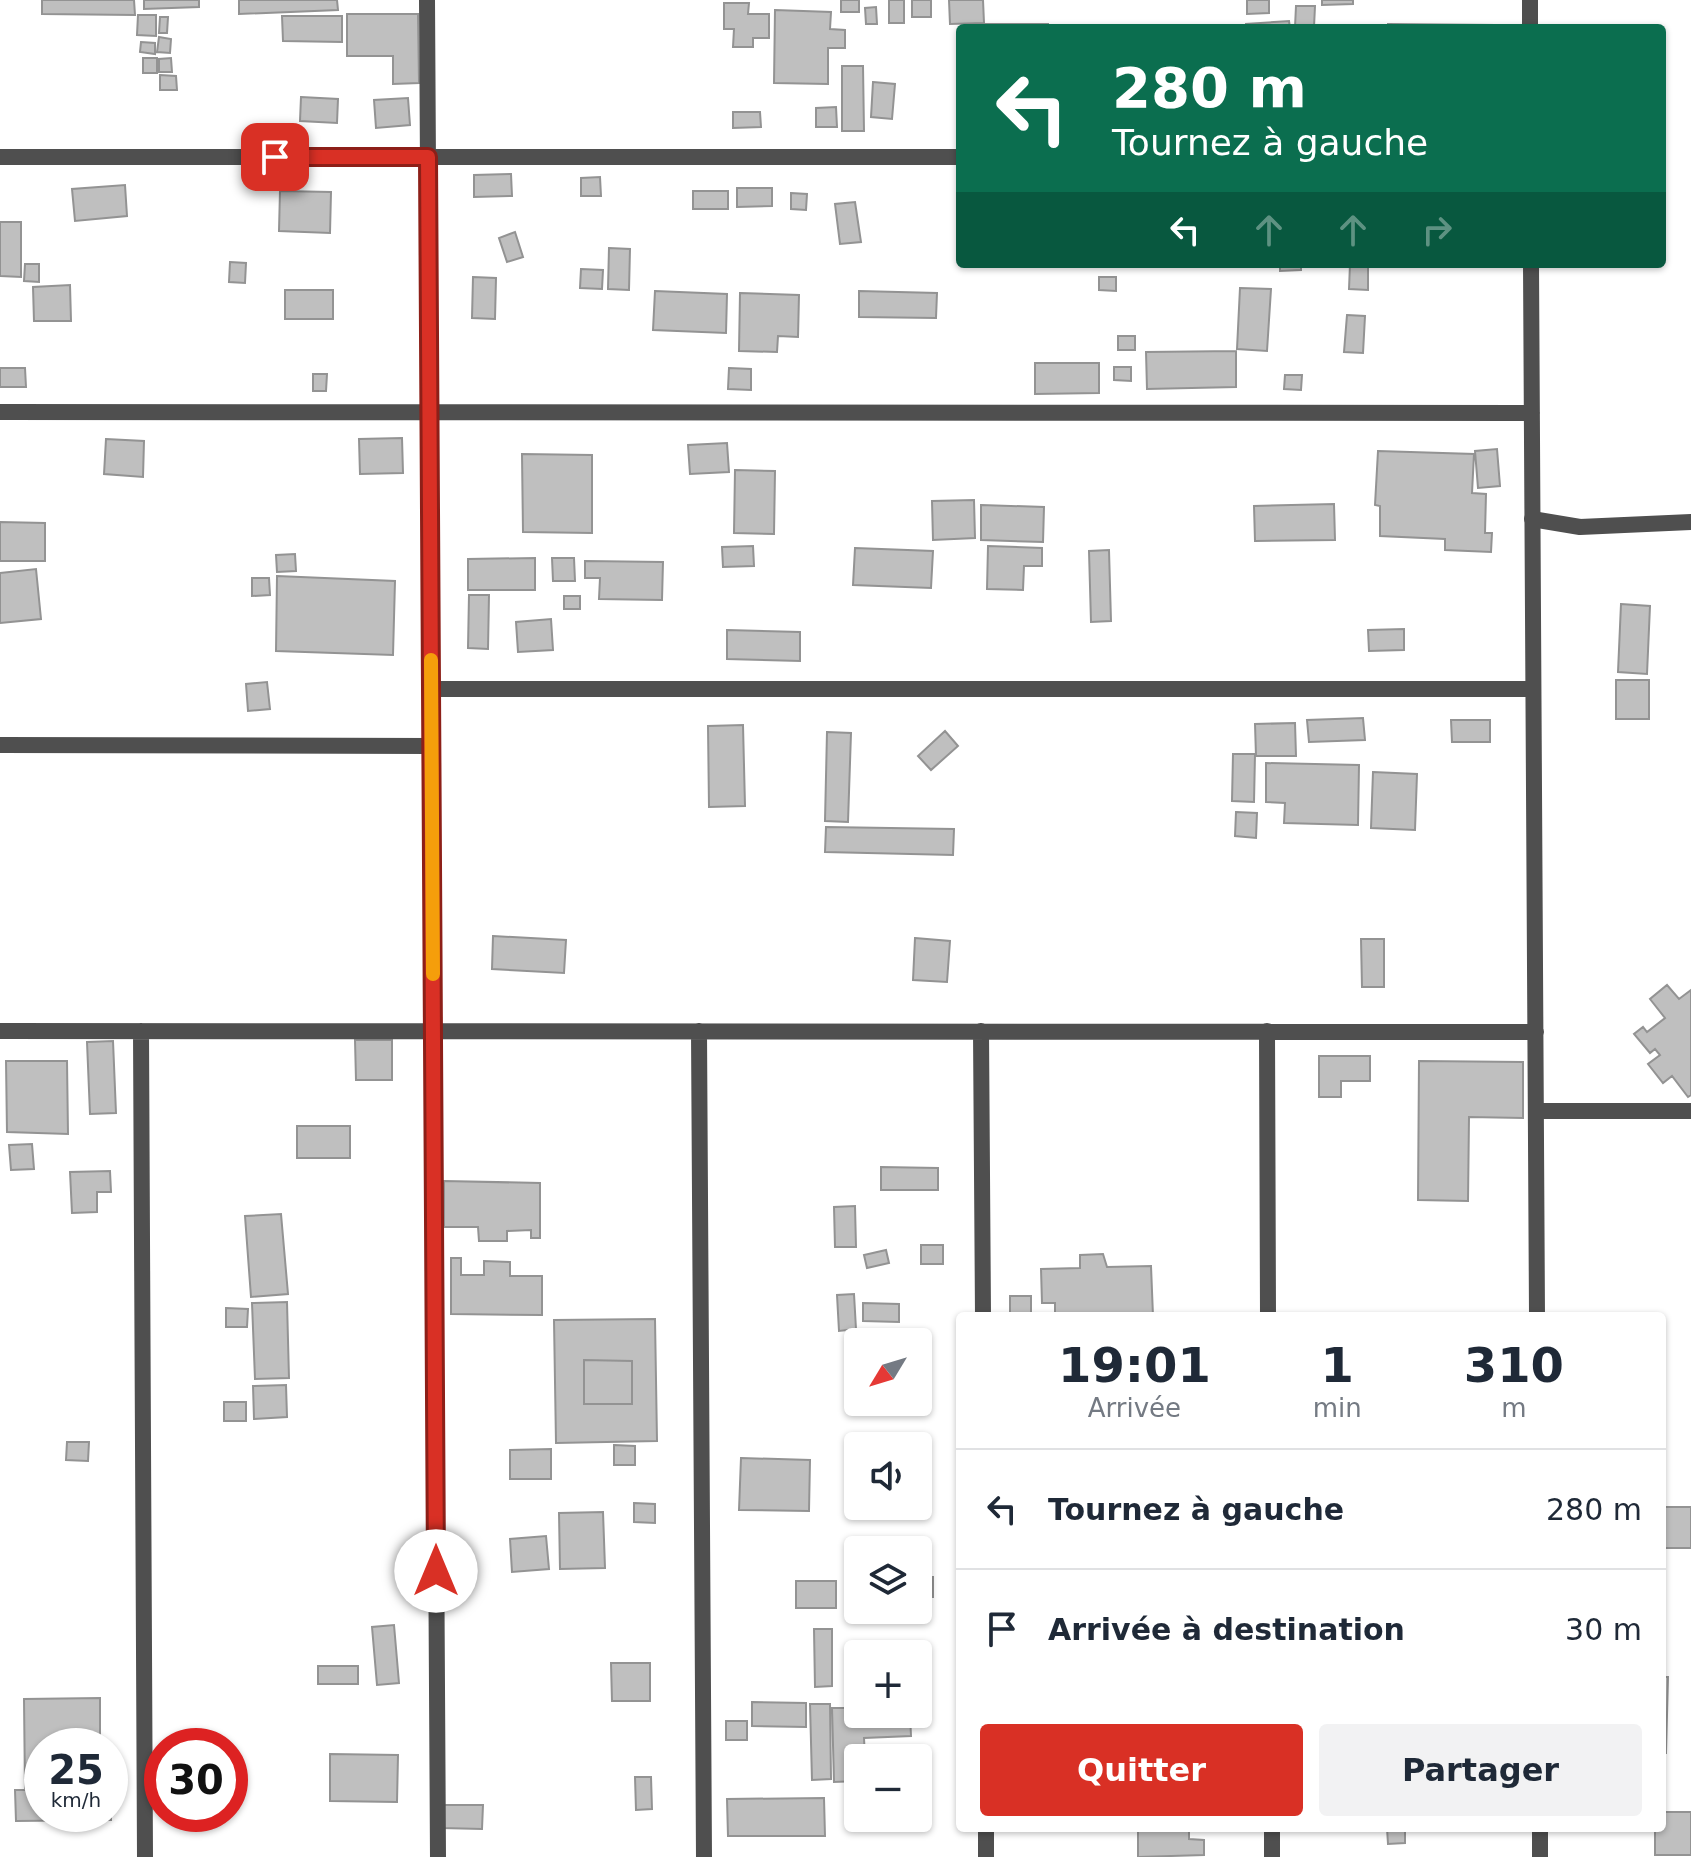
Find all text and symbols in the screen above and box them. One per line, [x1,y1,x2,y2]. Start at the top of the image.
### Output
text: 280 m [1112,55,1307,120]
icon: left [980,56,1084,160]
text: Tournez à gauche [1112,122,1428,163]
pin [241,123,309,191]
icon: arrive [253,135,297,179]
icon: left [1163,208,1207,252]
icon: ahead [1247,208,1291,252]
icon: ahead [1331,208,1375,252]
icon: right [1415,208,1459,252]
north arrow [844,1328,932,1416]
map controls [844,1328,932,1832]
text: 19:01 [1058,1337,1211,1393]
text: 1 [1321,1337,1354,1393]
text: 310 [1464,1337,1564,1393]
text: Arrivée [1088,1393,1181,1423]
text: min [1313,1393,1362,1423]
text: m [1501,1393,1527,1423]
button: sound [844,1432,932,1520]
icon: left [980,1487,1024,1531]
text: Tournez à gauche [1048,1492,1344,1527]
text: 280 m [1546,1492,1642,1527]
position arrow [394,1529,478,1613]
button: layers [844,1536,932,1624]
icon: arrive [980,1607,1024,1651]
text: Arrivée à destination [1048,1612,1405,1647]
text: 30 m [1565,1612,1642,1647]
button: + [844,1640,932,1728]
button: Quitter [980,1724,1303,1816]
button: Partager [1319,1724,1642,1816]
speed limit sign: 30 [144,1728,248,1832]
button: − [844,1744,932,1832]
text: 25 [48,1747,104,1793]
text: km/h [51,1788,101,1812]

